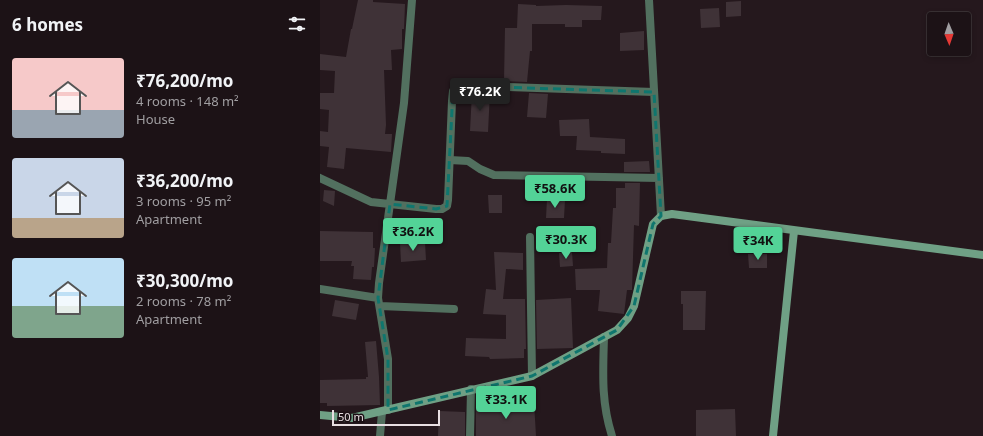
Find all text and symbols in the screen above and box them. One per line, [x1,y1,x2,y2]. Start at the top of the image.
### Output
north arrow [927,12,971,56]
map controls [927,12,971,56]
text: 6 homes [12,13,83,36]
icon: filters [286,13,308,35]
text: ₹76,200/mo [136,69,233,92]
icon: home [44,74,92,122]
pin: ₹76.2K [447,78,513,112]
text: ₹76.2K [459,82,501,100]
text: 4 rooms · 148 m² [136,92,239,110]
text: House [136,110,175,128]
text: ₹36,200/mo [136,169,233,192]
icon: home [44,174,92,222]
pin: ₹58.6K [522,175,588,209]
text: ₹58.6K [534,179,576,197]
text: 3 rooms · 95 m² [136,192,231,210]
text: Apartment [136,210,202,228]
pin: ₹36.2K [380,218,446,252]
text: ₹36.2K [392,222,434,240]
pin: ₹30.3K [533,226,599,260]
pin: ₹34K [734,227,782,261]
text: ₹30.3K [545,230,587,248]
text: ₹34K [743,231,773,249]
text: ₹30,300/mo [136,269,233,292]
icon: home [44,274,92,322]
text: 2 rooms · 78 m² [136,292,231,310]
text: Apartment [136,310,202,328]
pin: ₹33.1K [473,386,539,420]
text: ₹33.1K [485,390,527,408]
scale bar [332,408,440,427]
text: 50 m [338,409,364,424]

